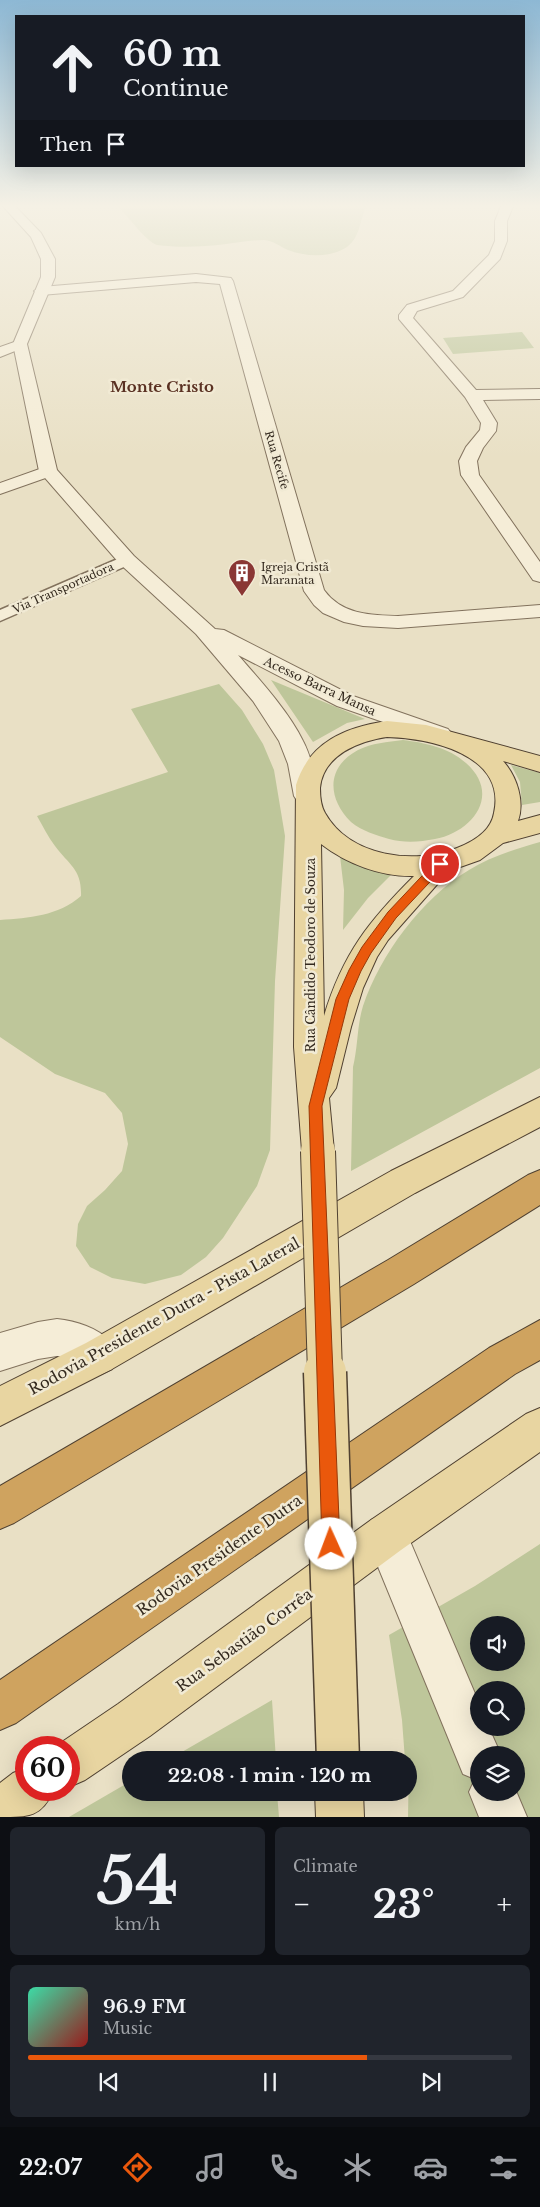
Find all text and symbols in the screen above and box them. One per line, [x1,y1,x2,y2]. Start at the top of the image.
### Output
text: 60 m [123,32,221,75]
icon: ahead [40,35,105,100]
text: Continue [123,75,229,102]
icon: arrive [102,130,130,158]
text: Then [40,133,92,156]
district label: Monte Cristo [110,377,214,396]
street label: Rua Recife [262,429,292,491]
building icon: Igreja Cristã Maranata [227,558,257,597]
street label: Via Transportadora [9,559,117,617]
place label: Igreja Cristã Maranata [261,560,330,587]
street label: Acesso Barra Mansa [261,653,379,719]
pin [419,843,461,885]
icon: arrive [426,850,454,878]
street label: Rua Cândido Teodoro de Souza [303,857,318,1052]
street label: Rodovia Presidente Dutra - Pista Lateral [25,1233,303,1399]
street label: Rodovia Presidente Dutra [133,1490,306,1619]
position arrow [304,1517,356,1569]
street label: Rua Sebastião Corrêa [172,1584,316,1696]
map controls [470,1616,525,1801]
button: sound [470,1616,525,1671]
button: search [470,1681,525,1736]
speed limit sign: 60 [15,1736,80,1801]
button: layers [470,1746,525,1801]
text: 22:08 · 1 min · 120 m [168,1764,371,1787]
text: 54 [97,1841,178,1922]
text: Climate [293,1856,358,1876]
text: 23° [373,1881,435,1928]
text: − [293,1887,311,1922]
text: + [497,1887,512,1922]
text: km/h [115,1914,160,1934]
text: 96.9 FM [103,1995,186,2018]
text: Music [103,2018,152,2038]
icon: previous [95,2068,123,2096]
icon: pause [256,2068,284,2096]
icon: next [417,2068,445,2096]
icon: directions [120,2150,155,2185]
icon: music [193,2150,228,2185]
icon: phone [266,2150,301,2185]
icon: climate [340,2150,375,2185]
icon: car [413,2150,448,2185]
icon: filters [486,2150,521,2185]
text: 22:07 [19,2154,82,2181]

